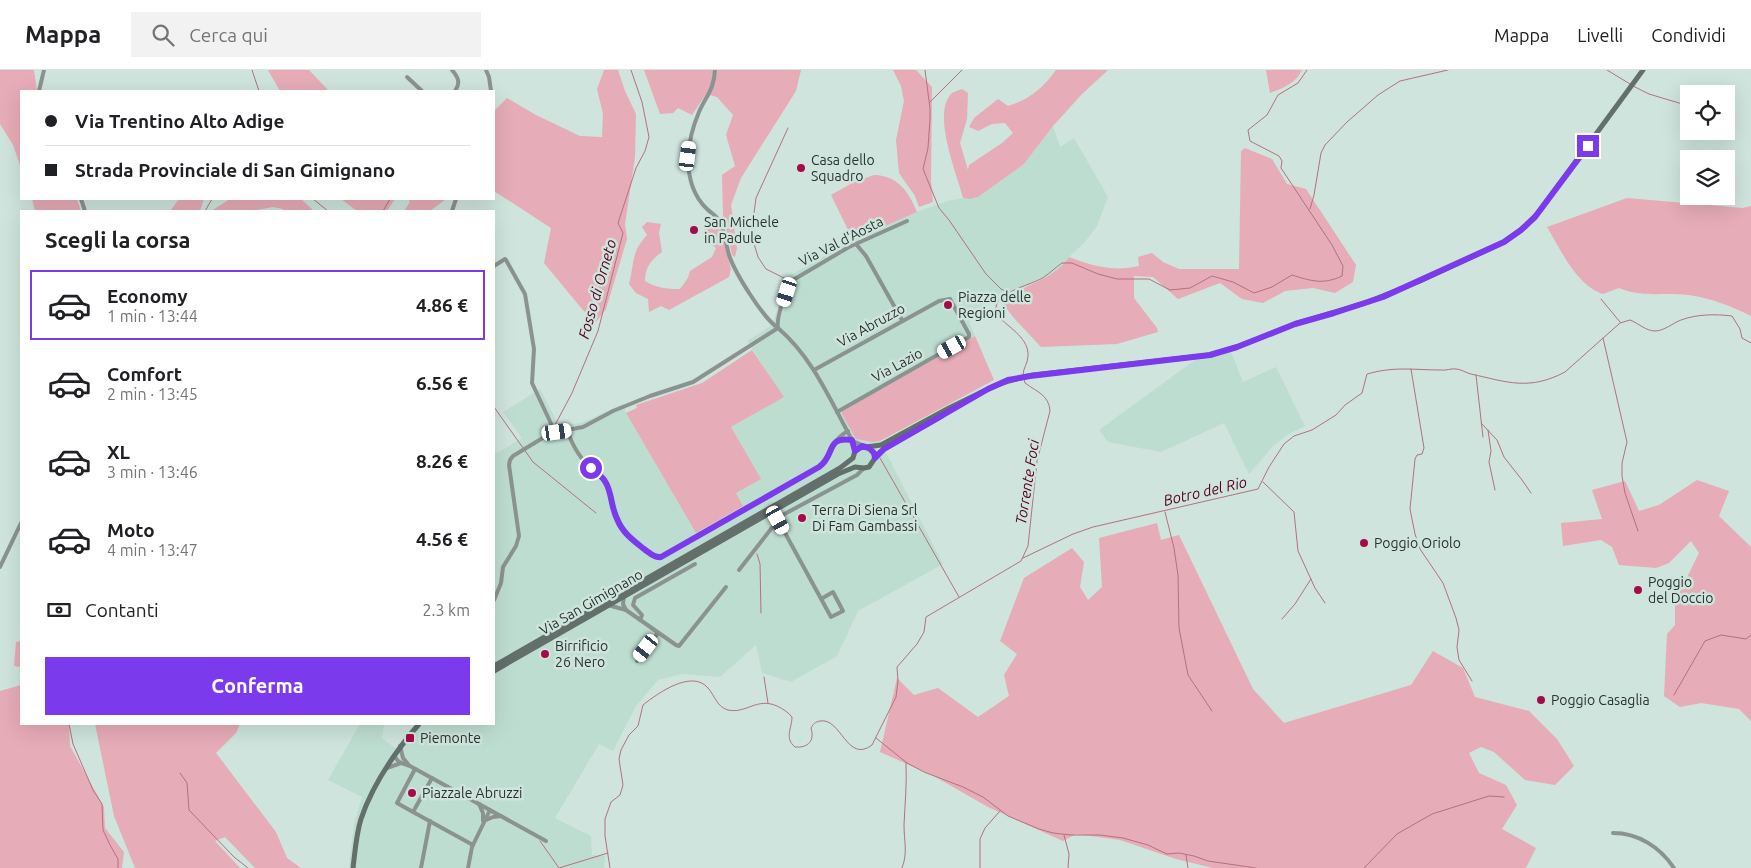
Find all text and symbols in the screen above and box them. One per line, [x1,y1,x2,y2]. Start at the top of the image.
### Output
search box [131,12,481,57]
text: Mappa [25,21,101,48]
icon: search [149,21,177,49]
text: Cerca qui [189,24,268,46]
text: Mappa [1494,25,1549,45]
text: Livelli [1577,25,1623,45]
text: Condividi [1651,25,1726,45]
map controls [1680,85,1735,205]
button: locate [1680,85,1735,140]
text: Via Trentino Alto Adige [75,110,284,132]
route end [1577,135,1599,157]
car [678,140,697,172]
button: layers [1680,150,1735,205]
place label: Casa dello Squadro [811,152,875,184]
text: Strada Provinciale di San Gimignano [75,159,395,181]
marker: Casa dello Squadro [795,162,807,174]
street label: Via Val d'Aosta [796,213,886,269]
place label: San Michele in Padule [704,214,779,246]
marker: San Michele in Padule [688,224,700,236]
text: Scegli la corsa [45,227,191,252]
water label: Fosso di Orneto [575,237,619,341]
car [775,275,798,309]
icon: car [47,283,92,328]
text: Economy [107,285,188,307]
place label: Piazza delle Regioni [958,289,1031,321]
text: 4.86 € [416,294,468,316]
marker: Piazza delle Regioni [942,299,954,311]
street label: Via Abruzzo [834,300,908,350]
text: 1 min · 13:44 [107,307,198,325]
car [935,333,968,361]
street label: Via Lazio [869,345,925,385]
icon: car [47,361,92,406]
text: Comfort [107,363,182,385]
text: 6.56 € [416,372,468,394]
text: 2 min · 13:45 [107,385,198,403]
car [541,422,572,442]
water label: Torrente Foci [1012,437,1042,526]
icon: car [47,439,92,484]
text: XL [107,441,130,463]
text: 8.26 € [416,450,468,472]
route start [580,457,602,479]
text: 3 min · 13:46 [107,463,198,481]
water label: Botro del Rio [1162,473,1248,509]
place label: Terra Di Siena Srl Di Fam Gambassi [812,502,918,534]
car [764,503,791,537]
marker: Terra Di Siena Srl Di Fam Gambassi [796,512,808,524]
icon: car [47,517,92,562]
text: Moto [107,519,155,541]
text: 4.56 € [416,528,468,550]
place label: Poggio Oriolo [1374,535,1461,551]
marker: Poggio Oriolo [1358,537,1370,549]
text: 4 min · 13:47 [107,541,198,559]
street label: Via San Gimignano [537,566,645,638]
place label: Poggio del Doccio [1648,574,1713,606]
marker: Poggio del Doccio [1632,584,1644,596]
icon: cash [45,596,73,624]
text: Contanti [85,599,159,621]
text: 2.3 km [422,601,470,619]
car [630,632,661,664]
place label: Birrificio 26 Nero [555,638,608,670]
marker: Birrificio 26 Nero [539,648,551,660]
button: Conferma [45,657,470,715]
place label: Poggio Casaglia [1551,692,1650,708]
marker: Poggio Casaglia [1535,694,1547,706]
place label: Piemonte [420,730,481,746]
marker: Piemonte [404,732,416,744]
place label: Piazzale Abruzzi [422,785,523,801]
marker: Piazzale Abruzzi [406,787,418,799]

